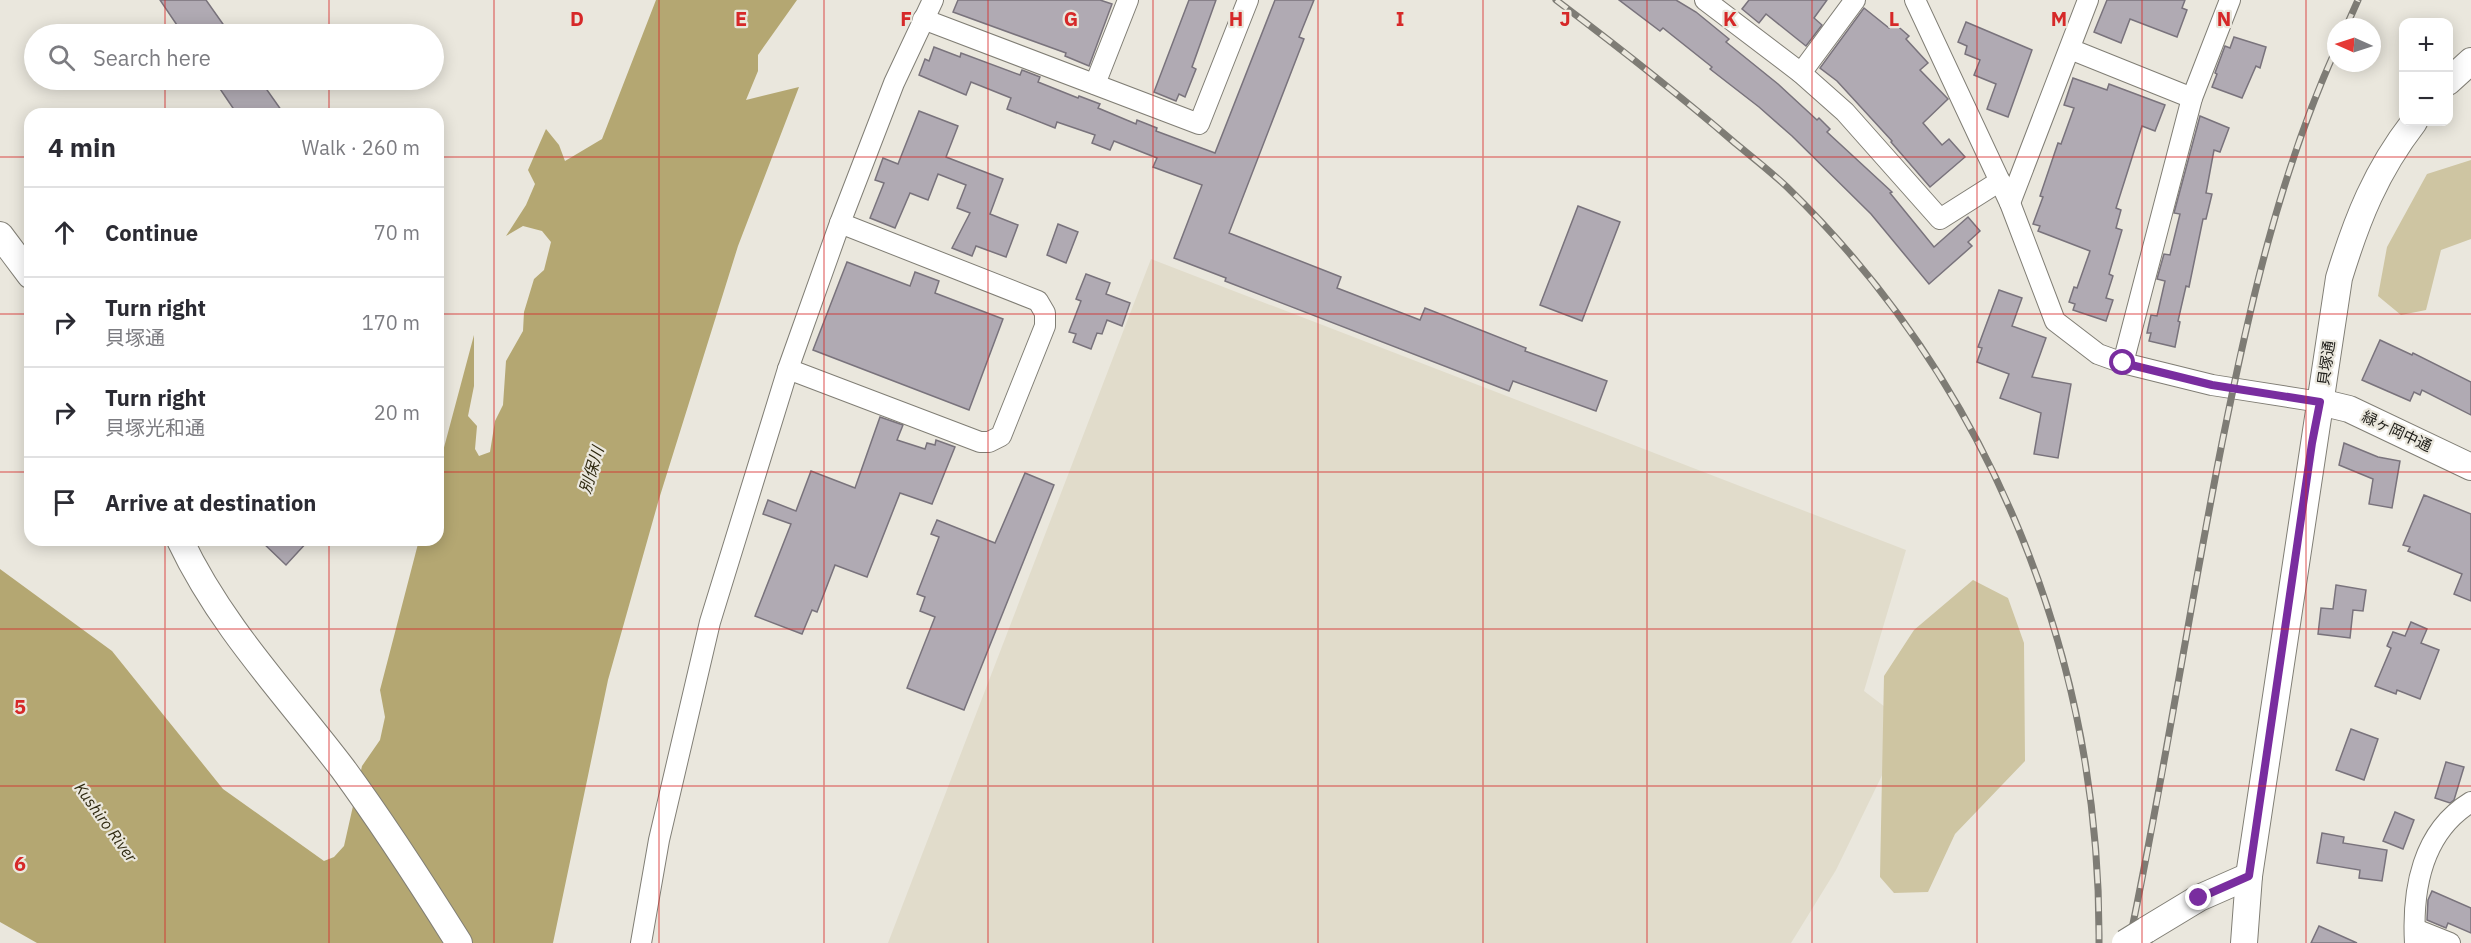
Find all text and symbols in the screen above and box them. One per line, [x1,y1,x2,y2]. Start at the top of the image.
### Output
text: D [570,5,584,32]
text: E [735,5,747,32]
text: F [900,5,912,32]
text: G [1064,5,1078,32]
text: H [1229,5,1243,32]
text: I [1396,5,1404,32]
text: J [1559,5,1571,32]
text: K [1723,5,1737,32]
text: L [1889,5,1899,32]
text: M [2051,5,2067,32]
text: N [2217,5,2231,32]
north arrow [2327,18,2381,72]
map controls [2399,18,2453,126]
button: + [2399,18,2453,72]
search box [24,24,444,90]
icon: search [45,41,78,74]
text: Search here [93,43,211,72]
button: − [2399,72,2453,126]
text: 4 min [48,130,116,164]
text: Walk · 260 m [302,134,420,161]
icon: ahead [48,216,81,249]
text: Continue [105,218,198,247]
text: 70 m [374,219,420,246]
text: Turn right [105,293,206,322]
icon: right [48,306,81,339]
text: 170 m [362,309,420,336]
text: 貝塚通 [105,324,165,351]
street label: 貝塚通 [2313,339,2339,387]
route start [2109,349,2135,375]
text: Turn right [105,383,206,412]
icon: right [48,396,81,429]
text: 20 m [374,399,420,426]
street label: 緑ヶ岡中通 [2359,407,2435,455]
text: 貝塚光和通 [105,414,205,441]
water label: 別保川 [574,442,608,496]
icon: arrive [48,486,81,519]
text: Arrive at destination [105,488,316,517]
text: 5 [14,693,26,720]
water label: Kushiro River [70,778,142,867]
text: 6 [14,850,26,877]
route end [2185,884,2211,910]

